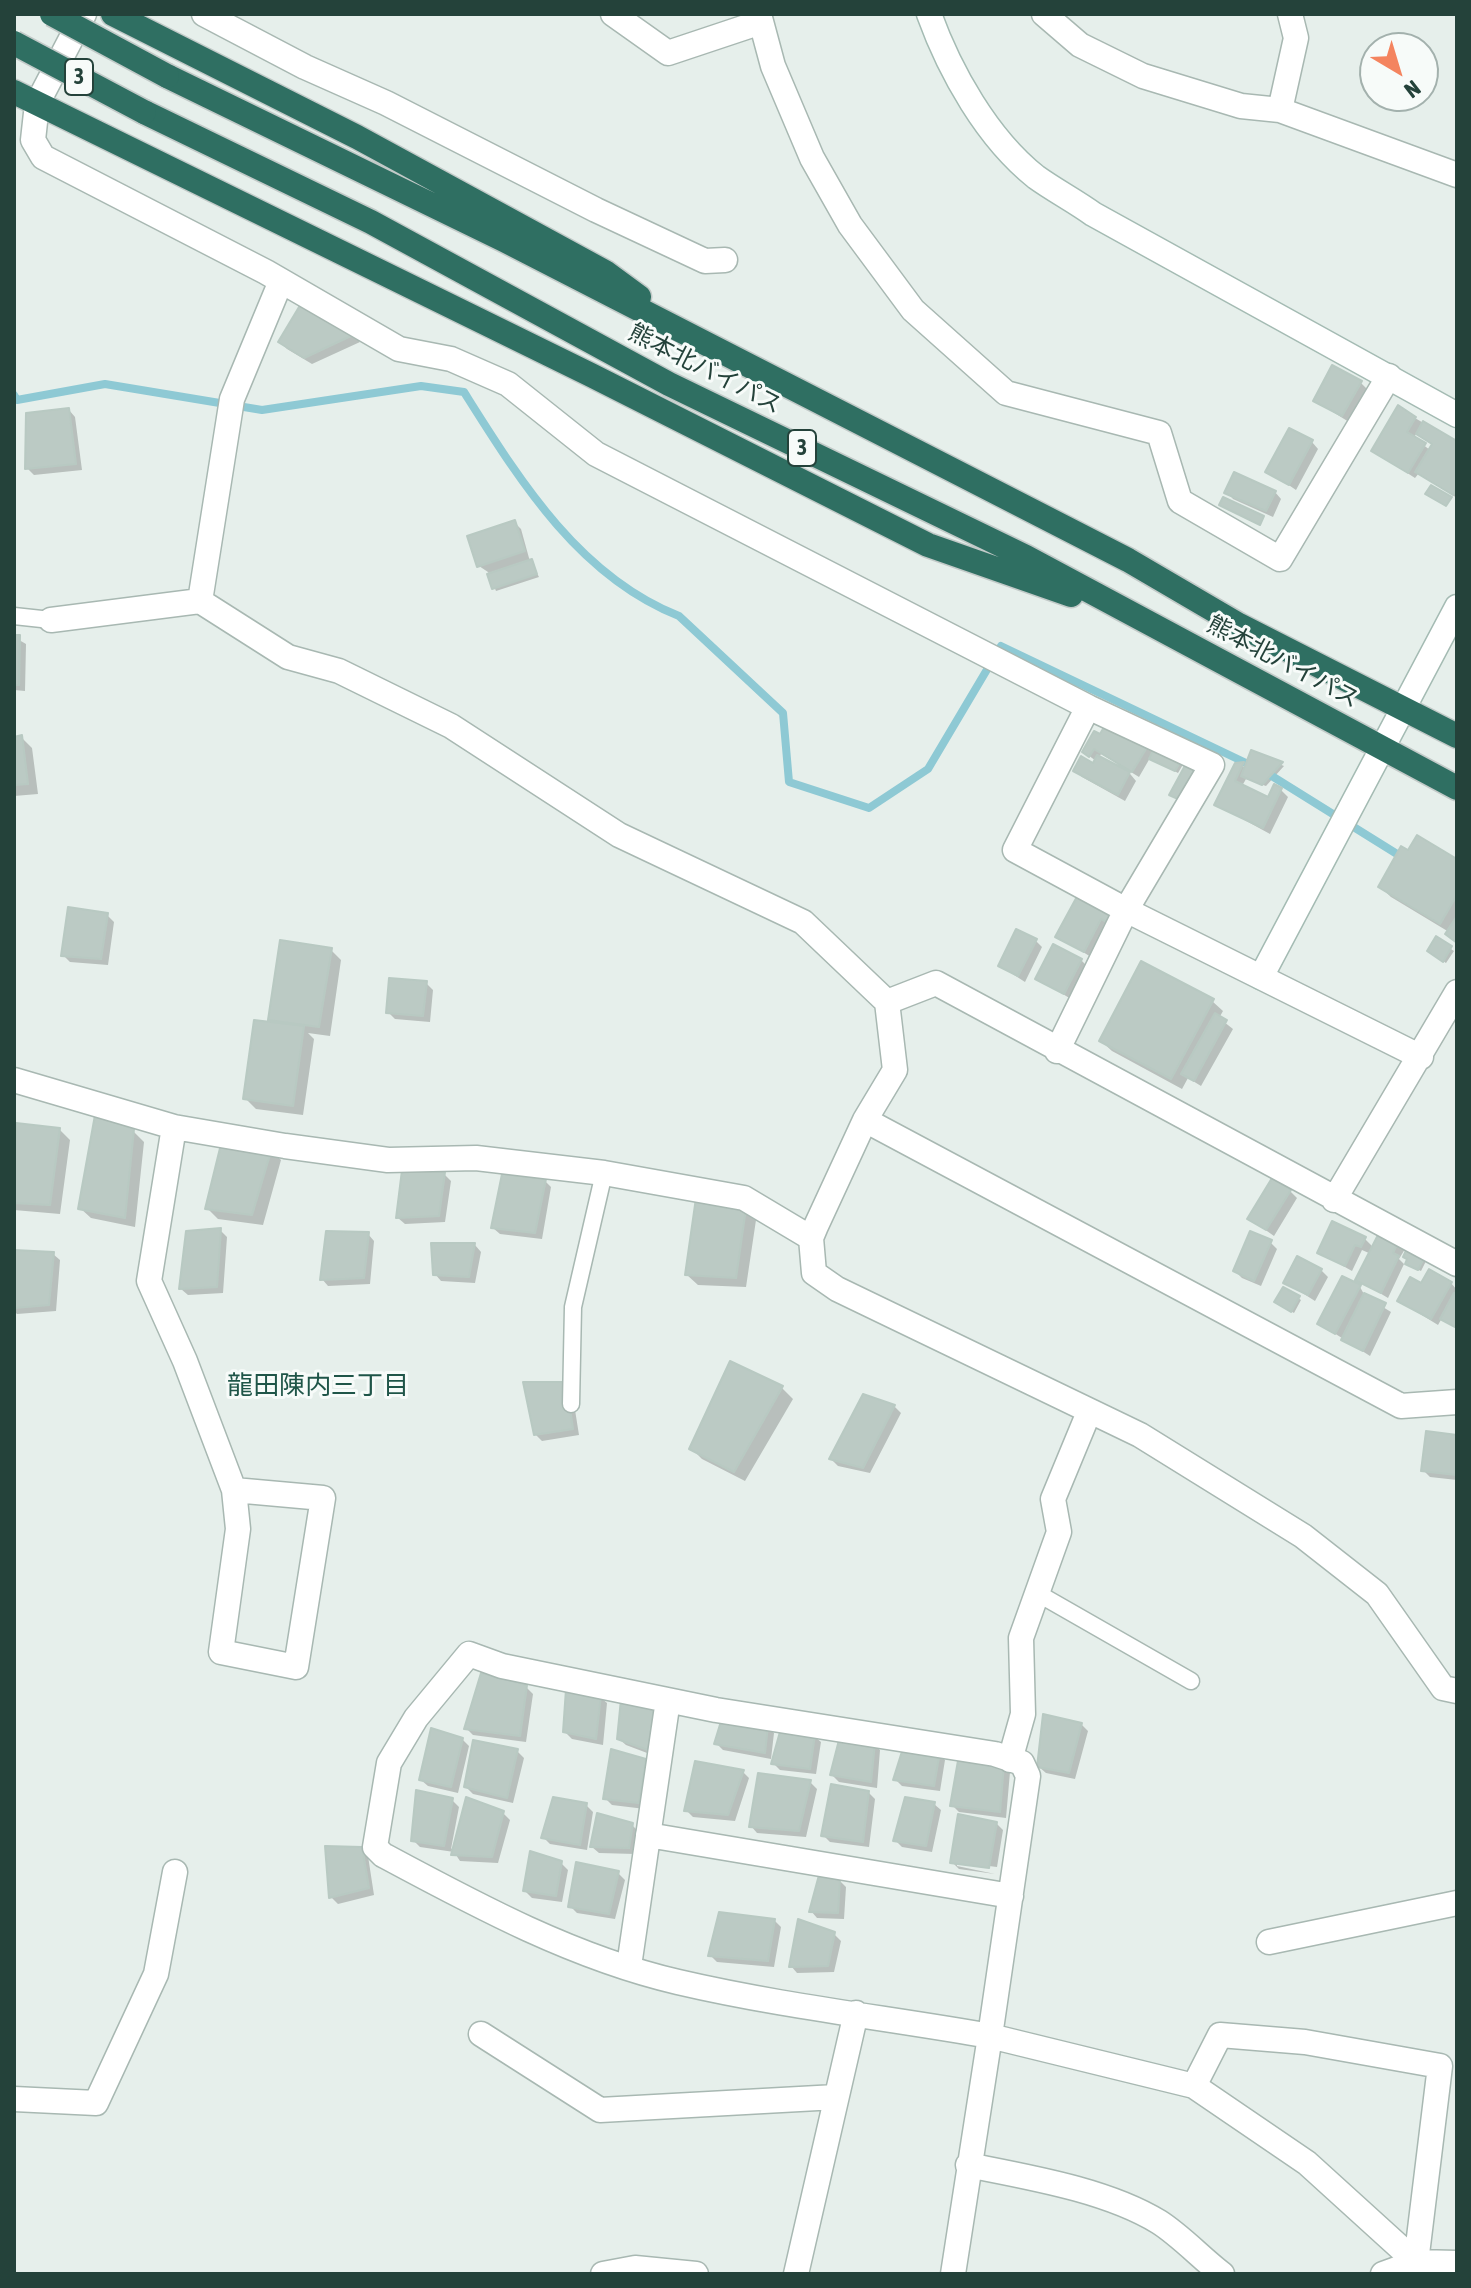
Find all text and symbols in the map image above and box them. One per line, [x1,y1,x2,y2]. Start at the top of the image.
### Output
north arrow [1359,32,1439,112]
road number: 3 [65,59,93,95]
text: N [1399,75,1426,104]
street label: 熊本北バイパス [624,318,786,420]
road number: 3 [788,430,816,466]
street label: 熊本北バイパス [1202,610,1364,714]
district label: 龍田陳内三丁目 [227,1370,409,1402]

